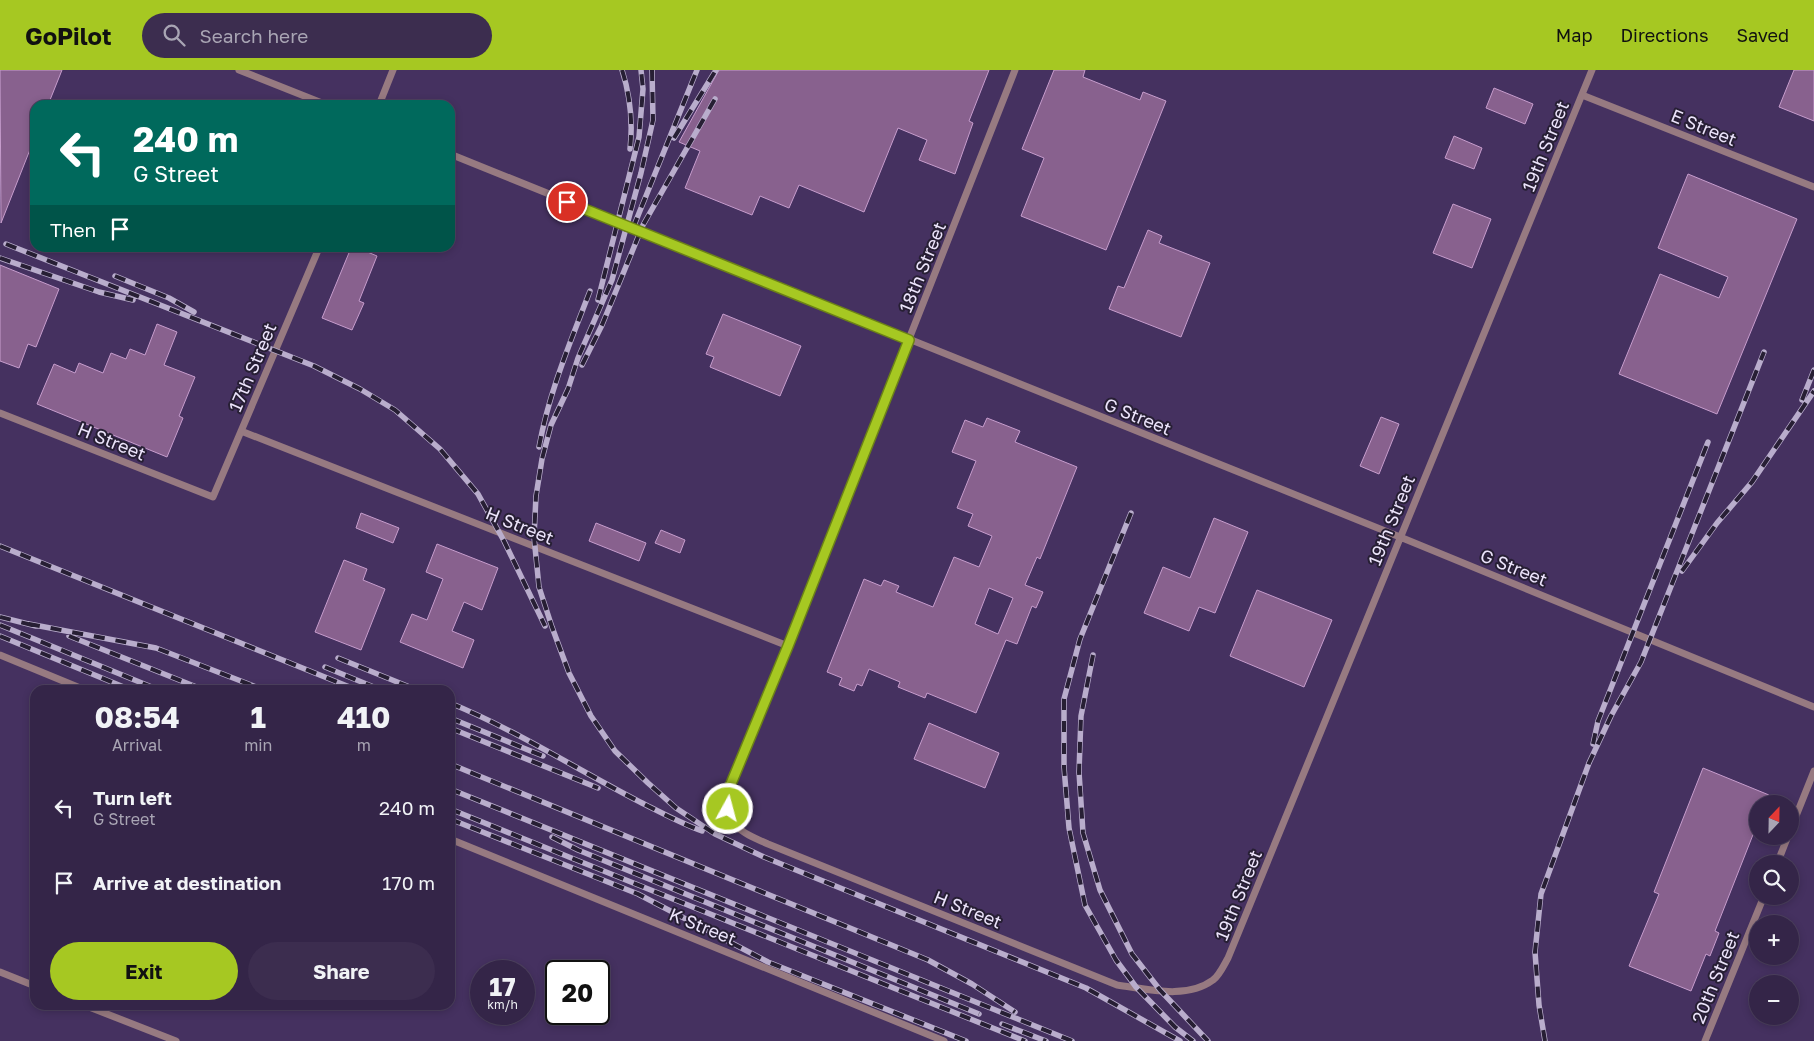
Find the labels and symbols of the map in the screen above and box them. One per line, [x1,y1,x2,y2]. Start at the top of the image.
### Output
street label: 19th Street [1517,98,1573,194]
street label: E Street [1668,104,1740,150]
pin [546,181,588,223]
street label: 18th Street [894,218,950,316]
street label: 17th Street [223,319,281,415]
street label: G Street [1101,393,1175,439]
street label: H Street [75,417,149,465]
street label: 19th Street [1363,472,1419,568]
street label: H Street [483,501,557,549]
street label: G Street [1477,544,1551,590]
position arrow [701,782,753,834]
north arrow [1749,795,1799,845]
street label: 19th Street [1210,847,1266,943]
street label: H Street [931,885,1005,933]
street label: K Street [666,903,740,949]
street label: 20th Street [1687,928,1743,1026]
speed limit sign: 20 [545,960,610,1025]

